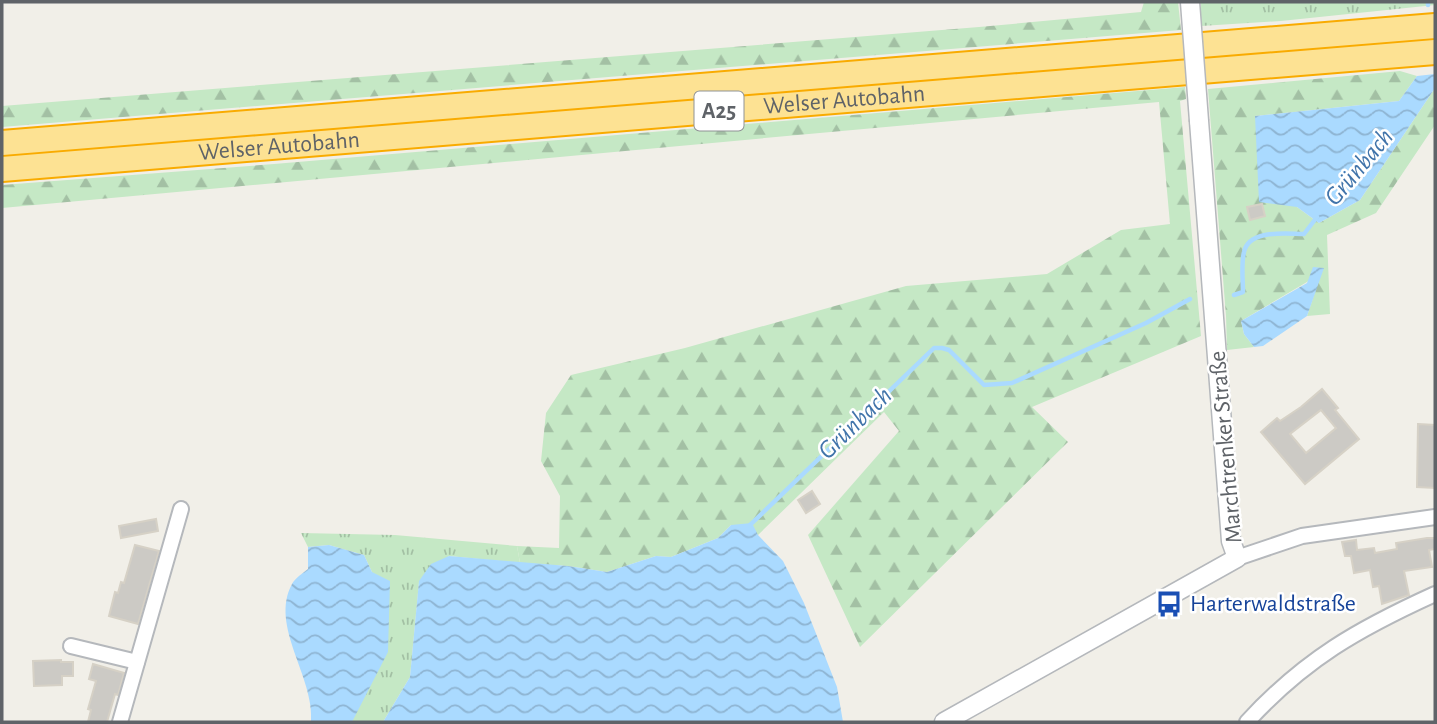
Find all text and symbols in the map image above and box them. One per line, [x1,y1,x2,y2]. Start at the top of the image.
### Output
street label: Welser Autobahn [763,82,926,119]
road number: A25 [694,92,744,130]
water label: Grünbach [1320,124,1398,210]
street label: Welser Autobahn [197,128,361,165]
street label: Marchtrenker Straße [1206,350,1246,544]
water label: Grünbach [813,382,897,464]
bus stop icon: Harterwaldstraße [1154,589,1184,619]
place label: Harterwaldstraße [1190,592,1356,616]

